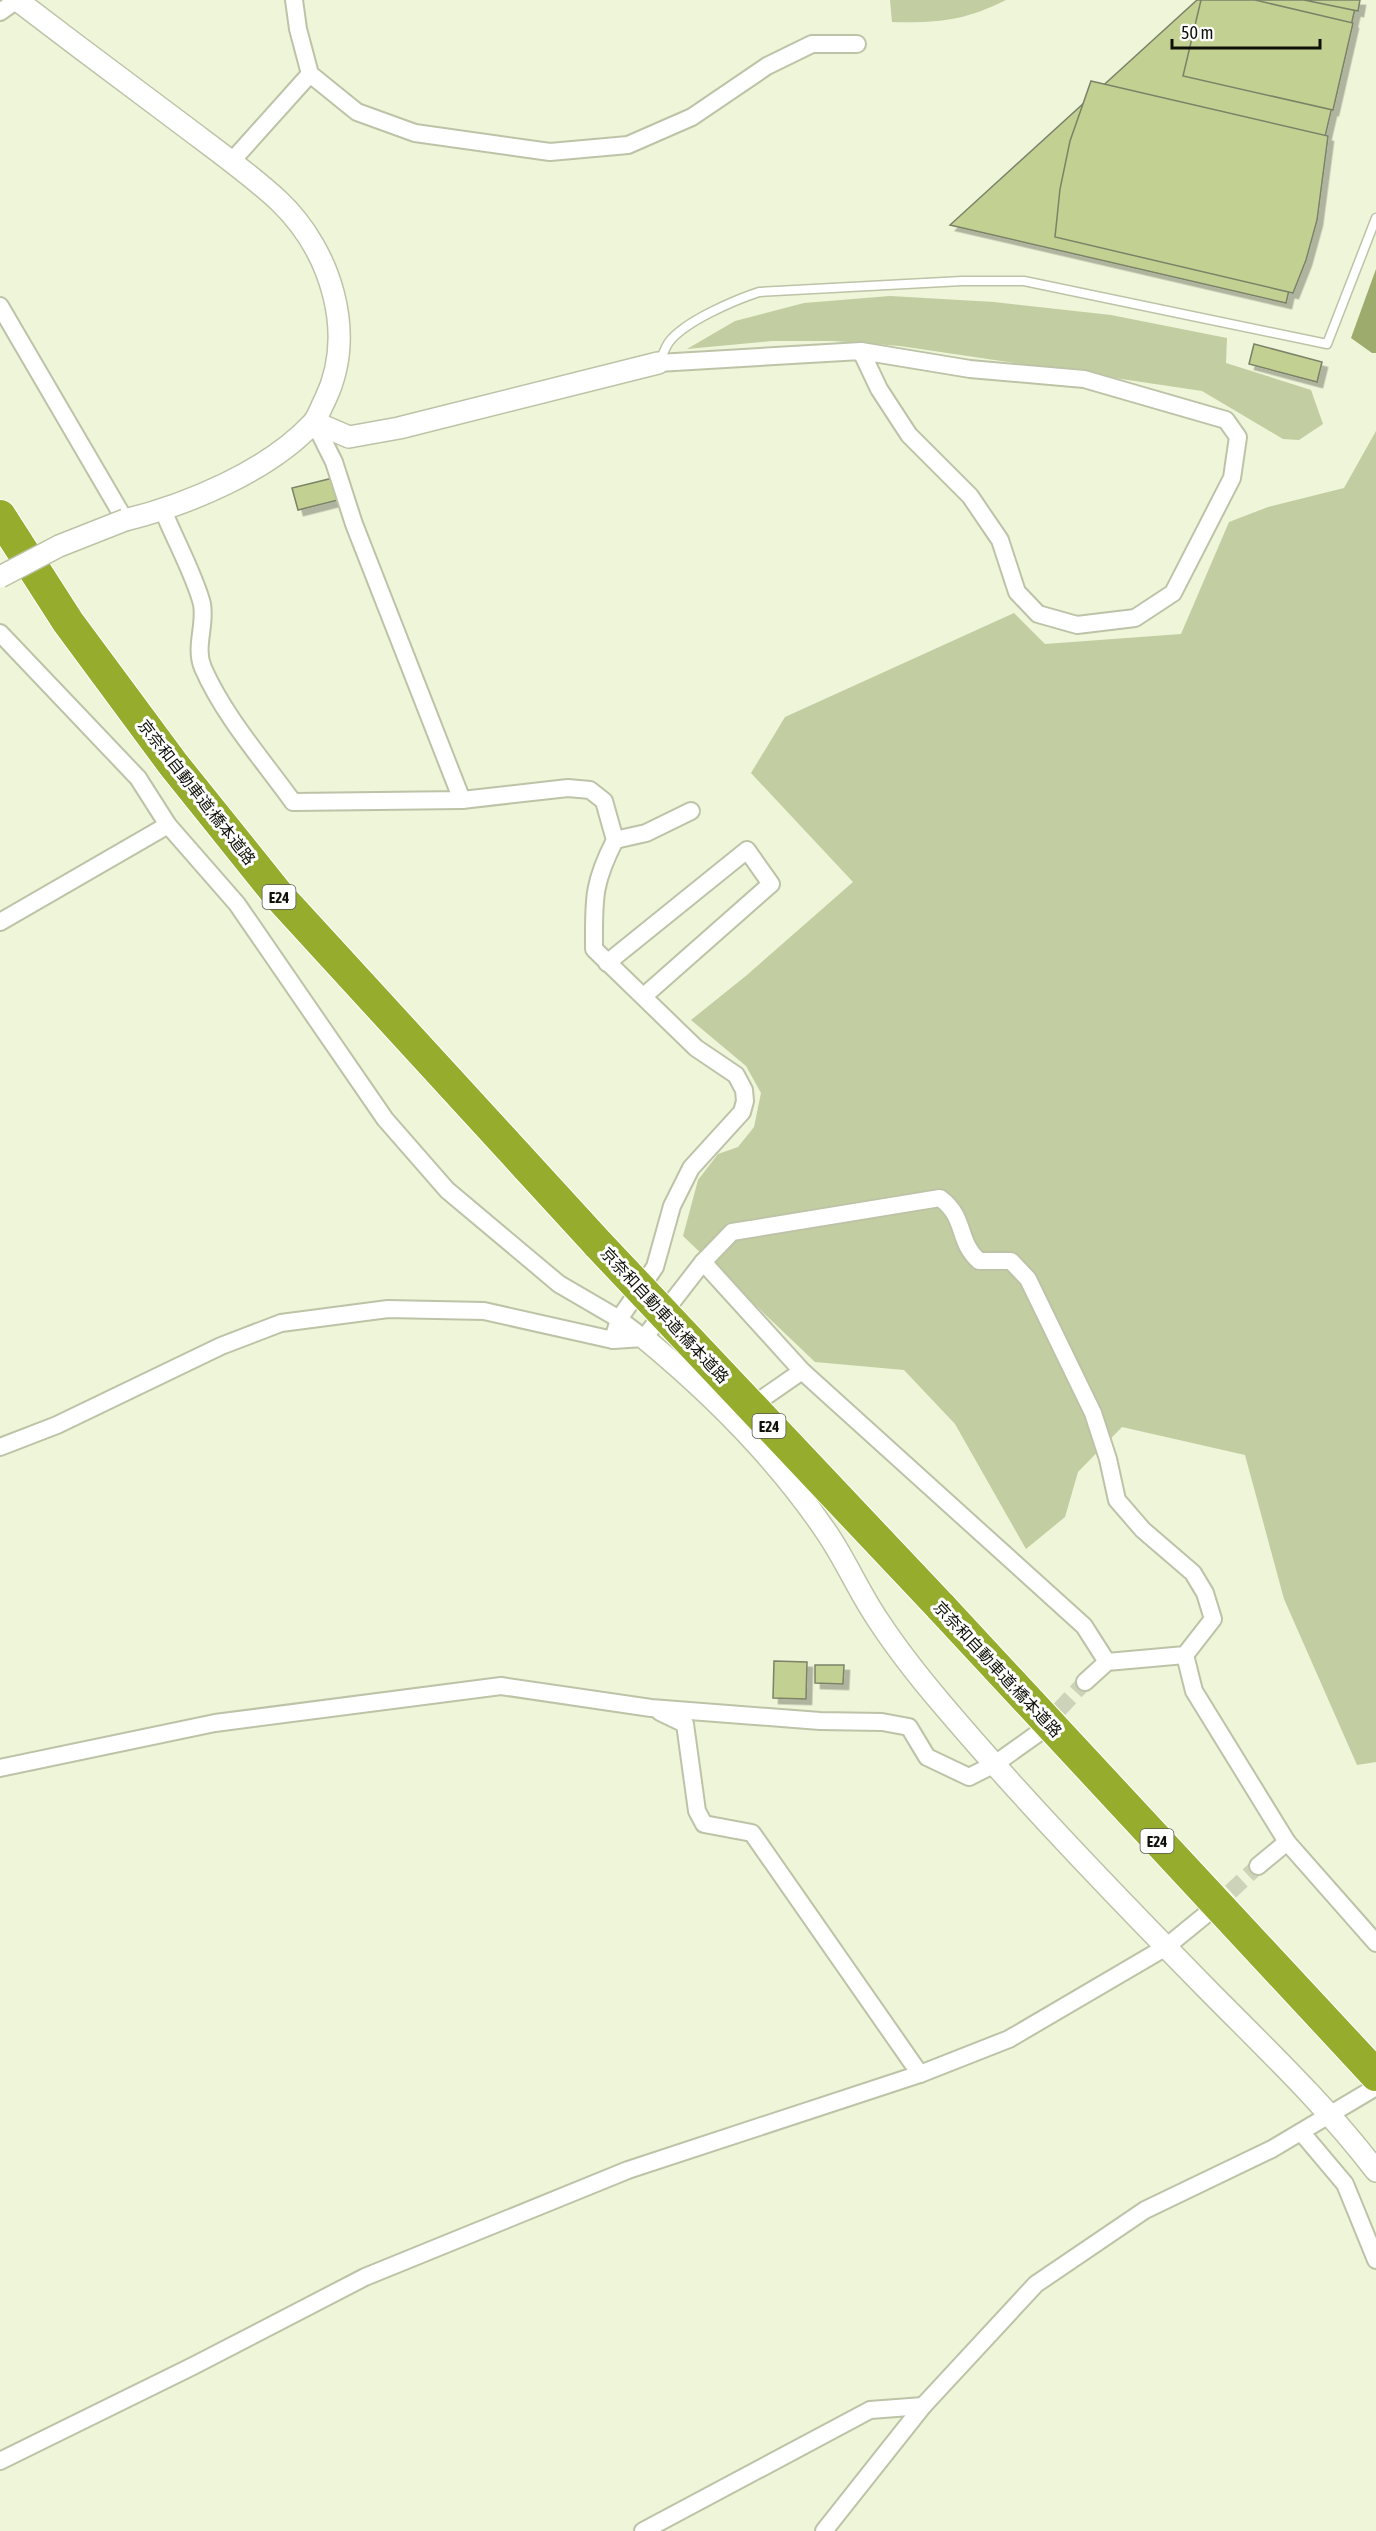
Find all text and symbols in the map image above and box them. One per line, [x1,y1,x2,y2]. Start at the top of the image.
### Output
scale bar [1172,12,1320,50]
text: 50 m [1181,22,1213,43]
street label: 京奈和自動車道;橋本道路 [135,716,259,868]
road number: E24 [262,885,296,909]
street label: 京奈和自動車道;橋本道路 [597,1243,733,1387]
road number: E24 [752,1414,786,1438]
street label: 京奈和自動車道;橋本道路 [930,1597,1066,1741]
road number: E24 [1140,1829,1174,1853]

